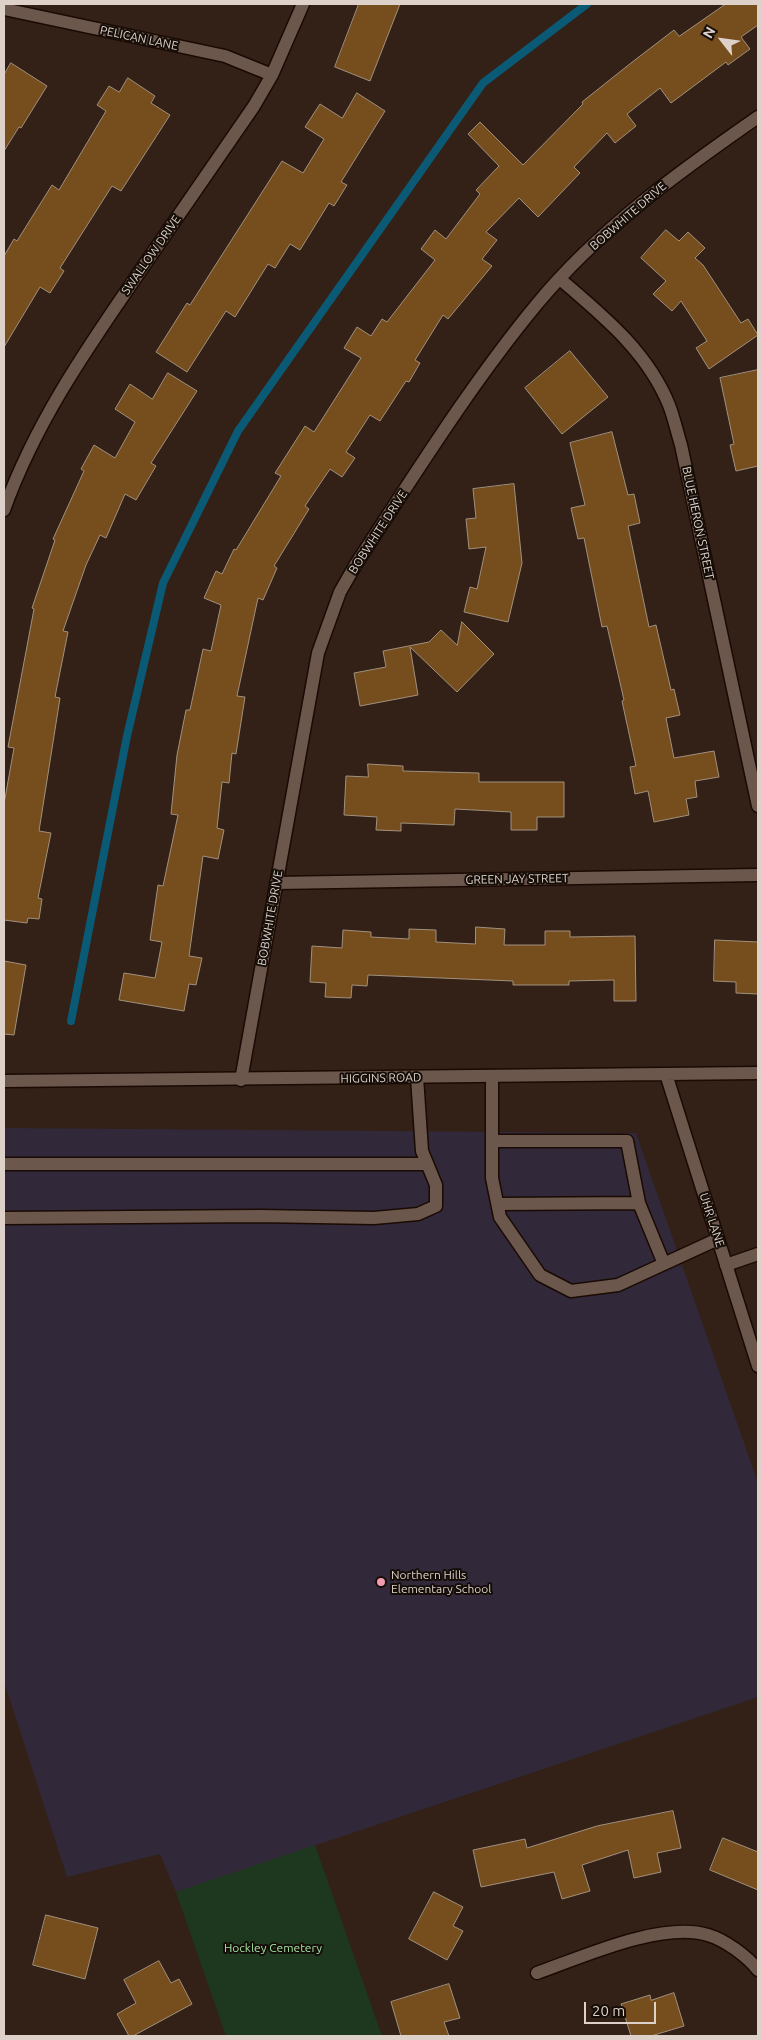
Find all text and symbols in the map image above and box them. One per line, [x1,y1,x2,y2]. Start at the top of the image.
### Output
north arrow [697,15,747,65]
street label: PELICAN LANE [99,23,179,53]
text: N [699,24,719,41]
street label: BOBWHITE DRIVE [587,179,669,253]
street label: SWALLOW DRIVE [118,213,184,297]
street label: BLUE HERON STREET [679,465,717,581]
street label: BOBWHITE DRIVE [346,488,410,576]
street label: BOBWHITE DRIVE [255,869,285,967]
street label: GREEN JAY STREET [465,871,569,887]
street label: HIGGINS ROAD [340,1070,422,1086]
street label: UHR LANE [696,1191,728,1249]
place label: Northern Hills Elementary School [391,1568,491,1596]
marker: Northern Hills Elementary School [375,1576,387,1588]
park label: Hockley Cemetery [224,1941,322,1955]
scale bar [587,1992,660,2024]
text: 20 m [592,2002,625,2019]

